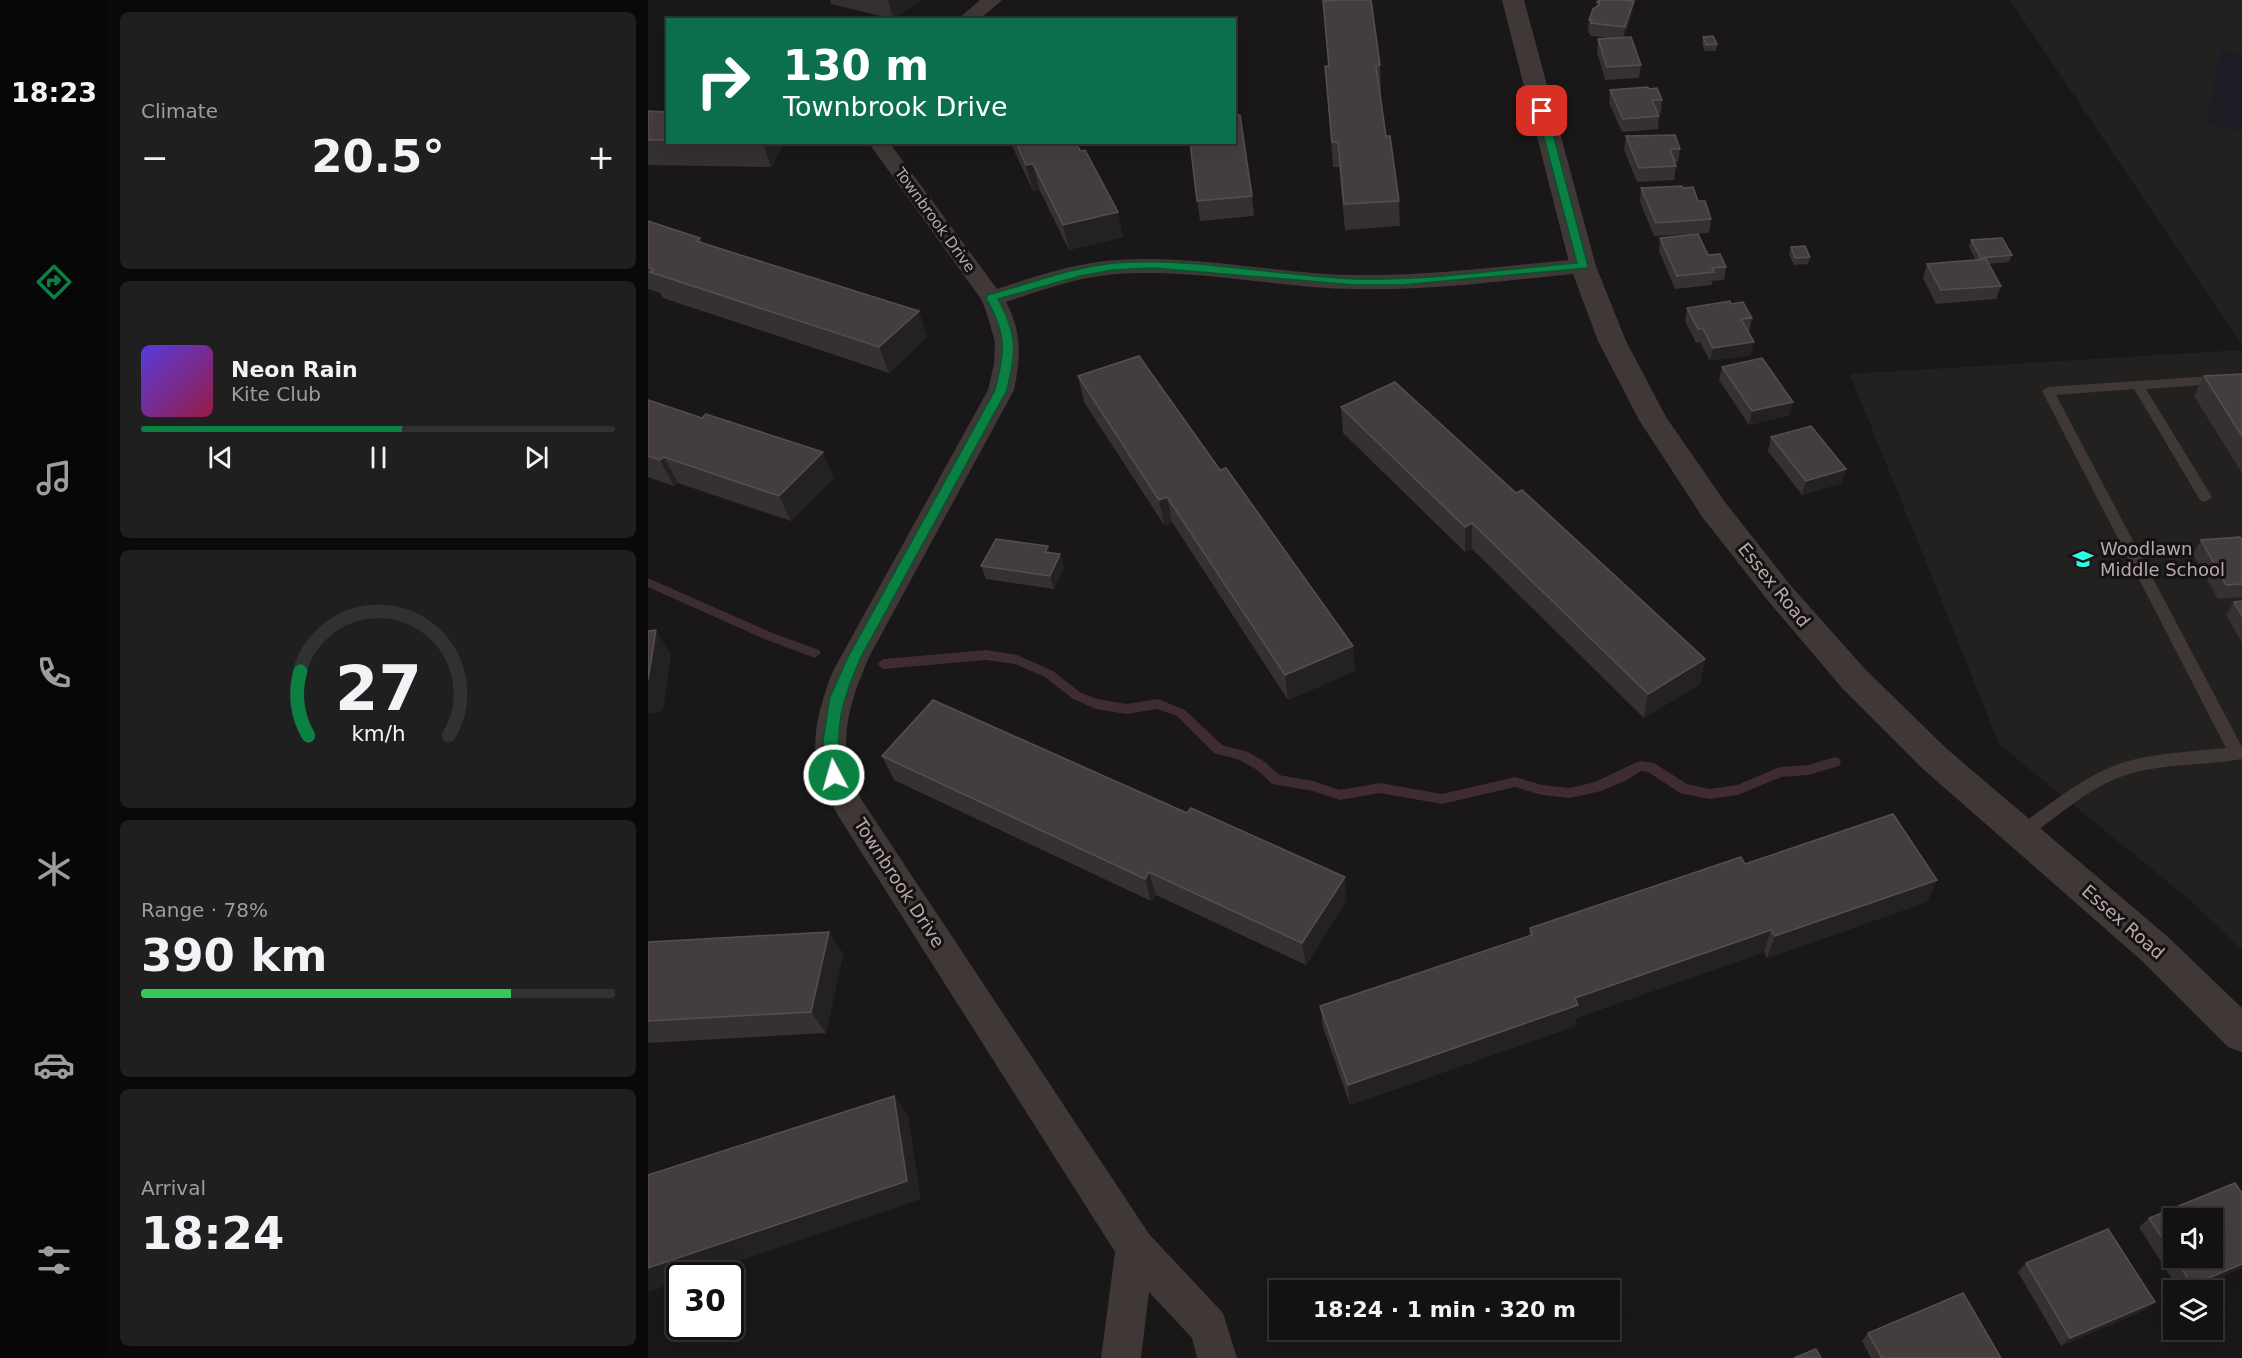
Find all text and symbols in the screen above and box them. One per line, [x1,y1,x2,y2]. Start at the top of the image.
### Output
text: 130 m [783,41,929,90]
icon: right [684,42,762,120]
text: 18:23 [11,77,97,108]
pin [1516,85,1567,136]
text: Townbrook Drive [783,91,1008,122]
icon: arrive [1525,94,1558,127]
text: Climate [141,99,218,123]
text: 20.5° [311,130,445,183]
text: − [141,138,169,177]
text: + [587,138,615,177]
street label: Townbrook Drive [890,163,979,276]
icon: directions [33,261,75,303]
text: Neon Rain [231,357,358,382]
text: Kite Club [231,382,321,406]
icon: previous [204,441,237,474]
icon: pause [362,441,395,474]
icon: next [520,441,553,474]
icon: music [33,457,75,499]
street label: Essex Road [1734,538,1815,631]
place label: Woodlawn Middle School [2100,538,2225,580]
school or university icon: Woodlawn Middle School [2071,547,2095,571]
icon: phone [33,652,75,694]
text: 27 [335,652,421,725]
text: km/h [351,721,405,746]
position arrow [802,743,866,807]
street label: Townbrook Drive [849,813,949,951]
icon: climate [33,848,75,890]
street label: Essex Road [2078,880,2169,963]
text: Range · 78% [141,898,268,922]
text: 390 km [141,929,327,982]
icon: car [33,1044,75,1086]
text: Arrival [141,1176,206,1200]
text: 18:24 [141,1207,284,1260]
map controls [2163,1208,2223,1340]
button: sound [2163,1208,2223,1268]
icon: filters [33,1239,75,1281]
speed limit sign: 30 [666,1262,744,1340]
button: layers [2163,1280,2223,1340]
text: 18:24 · 1 min · 320 m [1313,1297,1576,1322]

